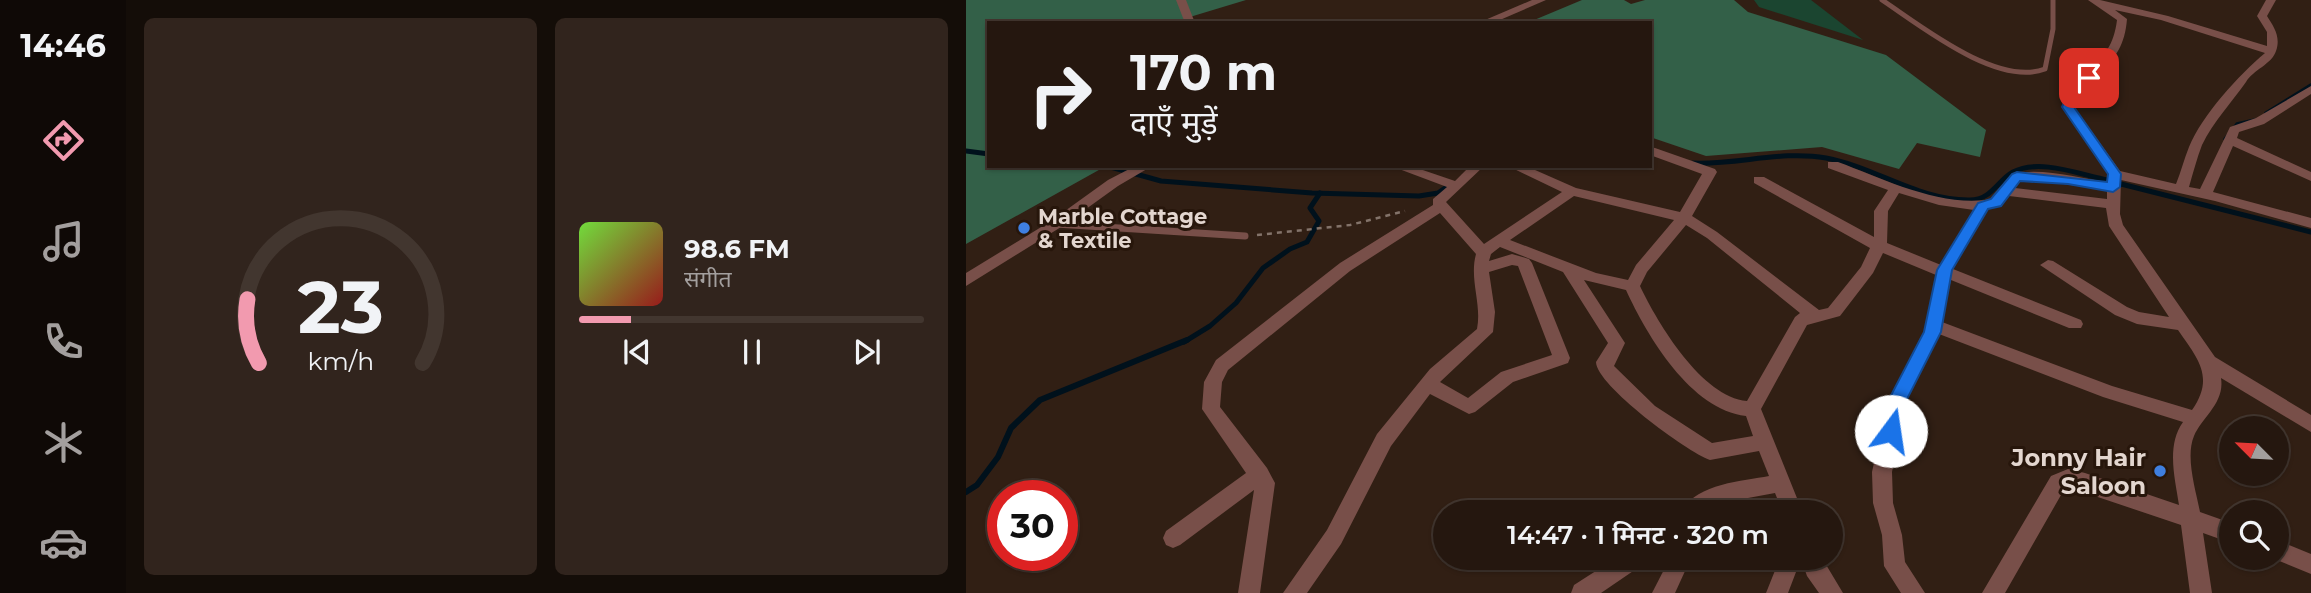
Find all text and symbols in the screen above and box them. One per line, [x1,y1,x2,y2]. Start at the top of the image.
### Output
text: 14:46 [20,26,106,65]
text: 170 m [1130,43,1277,102]
pin [2059,48,2119,108]
icon: right [1015,49,1106,140]
icon: arrive [2070,59,2108,97]
text: दाएँ मुड़ें [1130,103,1218,142]
icon: directions [39,116,88,165]
place label: Marble Cottage & Textile [1038,204,1207,253]
icon: music [39,217,88,266]
marker: Marble Cottage & Textile [1016,220,1032,236]
text: 98.6 FM [684,233,790,265]
text: 23 [297,263,384,351]
text: संगीत [684,265,732,293]
icon: phone [39,317,88,366]
icon: previous [618,333,656,371]
icon: pause [733,333,771,371]
icon: next [848,333,886,371]
text: km/h [307,345,374,375]
position arrow [1854,394,1928,468]
north arrow [2219,416,2289,486]
map controls [2219,416,2289,570]
icon: climate [39,418,88,467]
place label: Jonny Hair Saloon [2010,443,2146,500]
marker: Jonny Hair Saloon [2152,463,2168,479]
speed limit sign: 30 [987,480,1078,571]
button: search [2219,500,2289,570]
icon: car [39,518,88,567]
text: 14:47 · 1 मिनट · 320 m [1507,519,1769,551]

